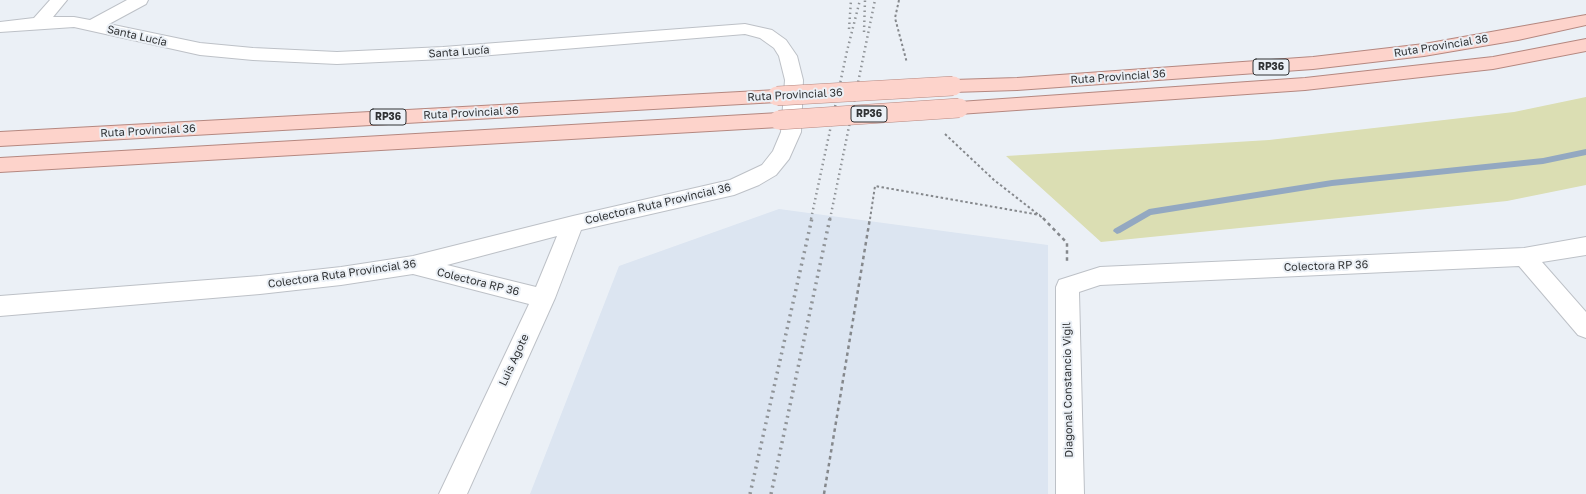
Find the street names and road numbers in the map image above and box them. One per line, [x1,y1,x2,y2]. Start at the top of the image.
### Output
street label: Santa Lucía [106,23,168,49]
street label: Ruta Provincial 36 [1393,32,1489,60]
street label: Santa Lucía [428,43,490,61]
road number: RP36 [1253,59,1289,75]
street label: Ruta Provincial 36 [1070,67,1166,87]
street label: Ruta Provincial 36 [747,86,843,104]
street label: Ruta Provincial 36 [423,104,519,122]
road number: RP36 [851,106,887,122]
road number: RP36 [370,109,406,125]
street label: Ruta Provincial 36 [100,122,196,140]
street label: Colectora Ruta Provincial 36 [584,181,732,227]
street label: Colectora Ruta Provincial 36 [267,257,417,291]
street label: Colectora RP 36 [1284,258,1368,274]
street label: Colectora RP 36 [435,265,521,299]
street label: Diagonal Constancio Vigil [1060,322,1076,458]
street label: Luis Agote [496,332,532,388]

